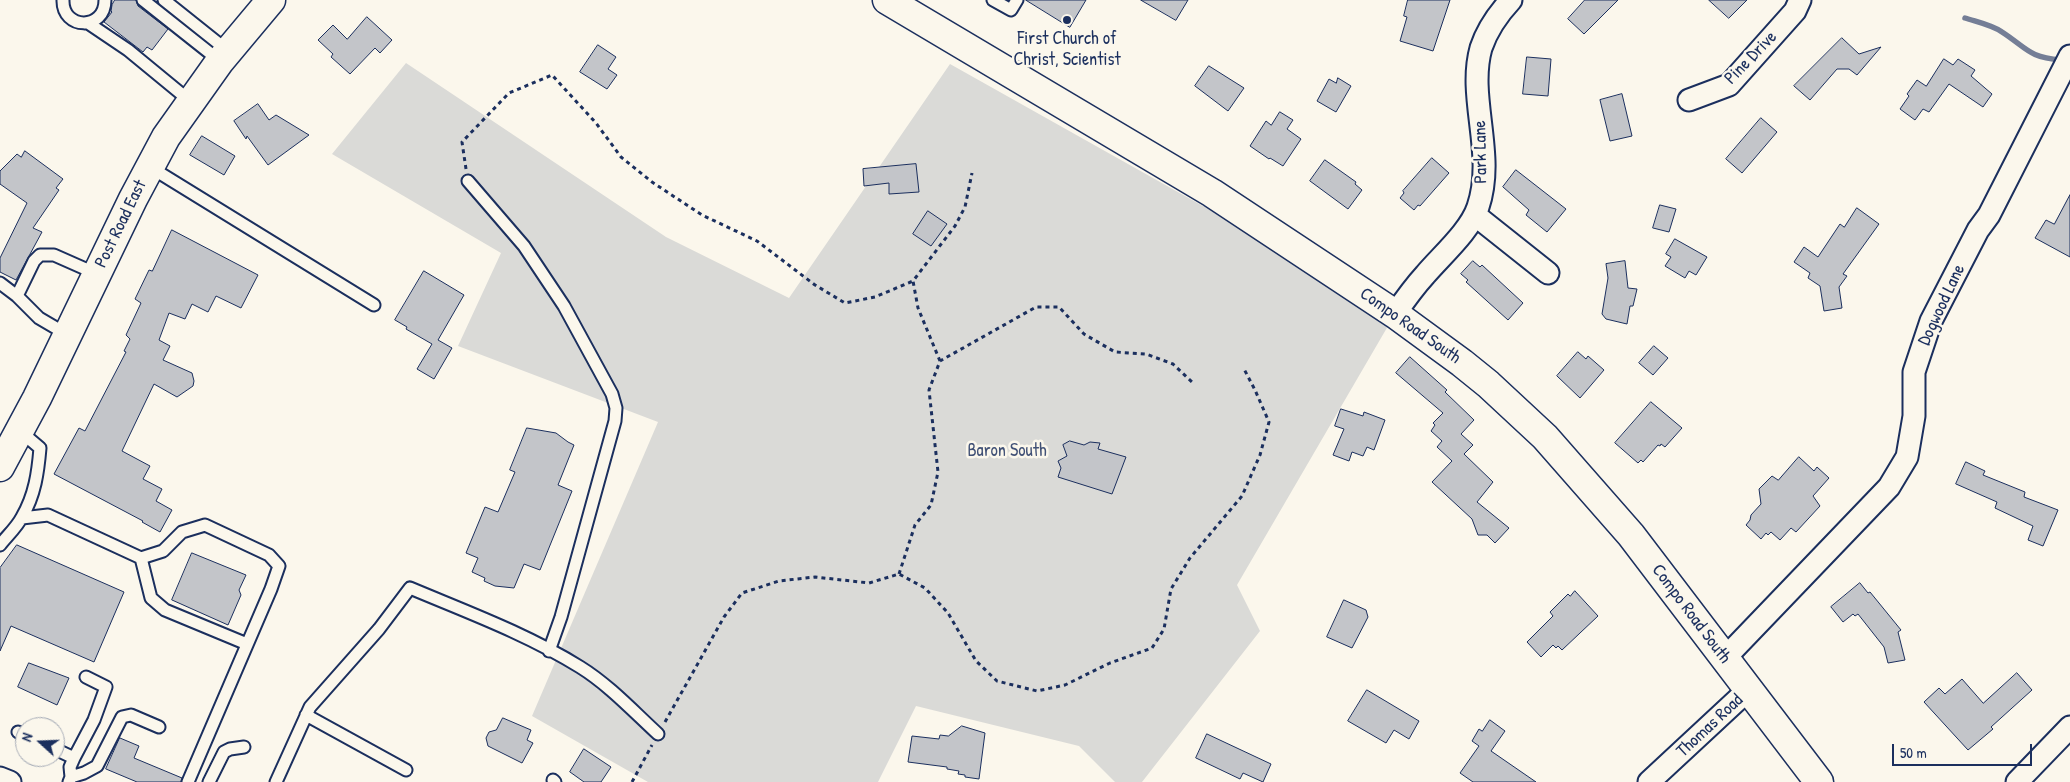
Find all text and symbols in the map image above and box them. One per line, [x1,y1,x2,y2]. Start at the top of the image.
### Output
marker: First Church of Christ, Scientist [1061,14,1073,26]
street label: Pine Drive [1720,27,1782,89]
place label: First Church of Christ, Scientist [1013,28,1121,70]
street label: Park Lane [1470,120,1492,184]
street label: Post Road East [90,177,152,271]
street label: Dogwood Lane [1914,261,1970,349]
street label: Compo Road South [1355,283,1465,369]
park label: Baron South [967,440,1047,462]
street label: Compo Road South [1647,560,1735,668]
street label: Thomas Road [1672,690,1748,762]
north arrow [15,717,65,767]
text: N [16,730,37,744]
scale bar [1895,734,2035,766]
text: 50 m [1900,742,1927,763]

